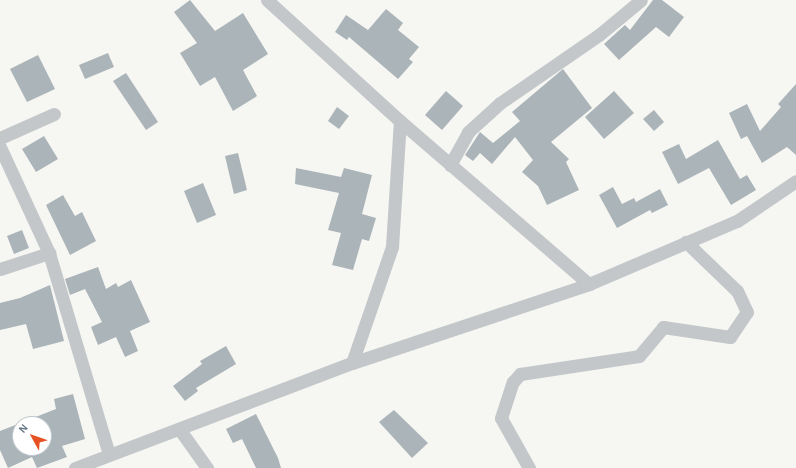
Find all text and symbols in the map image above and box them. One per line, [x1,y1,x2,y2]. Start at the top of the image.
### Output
north arrow [12,416,52,456]
text: N [17,422,30,435]

